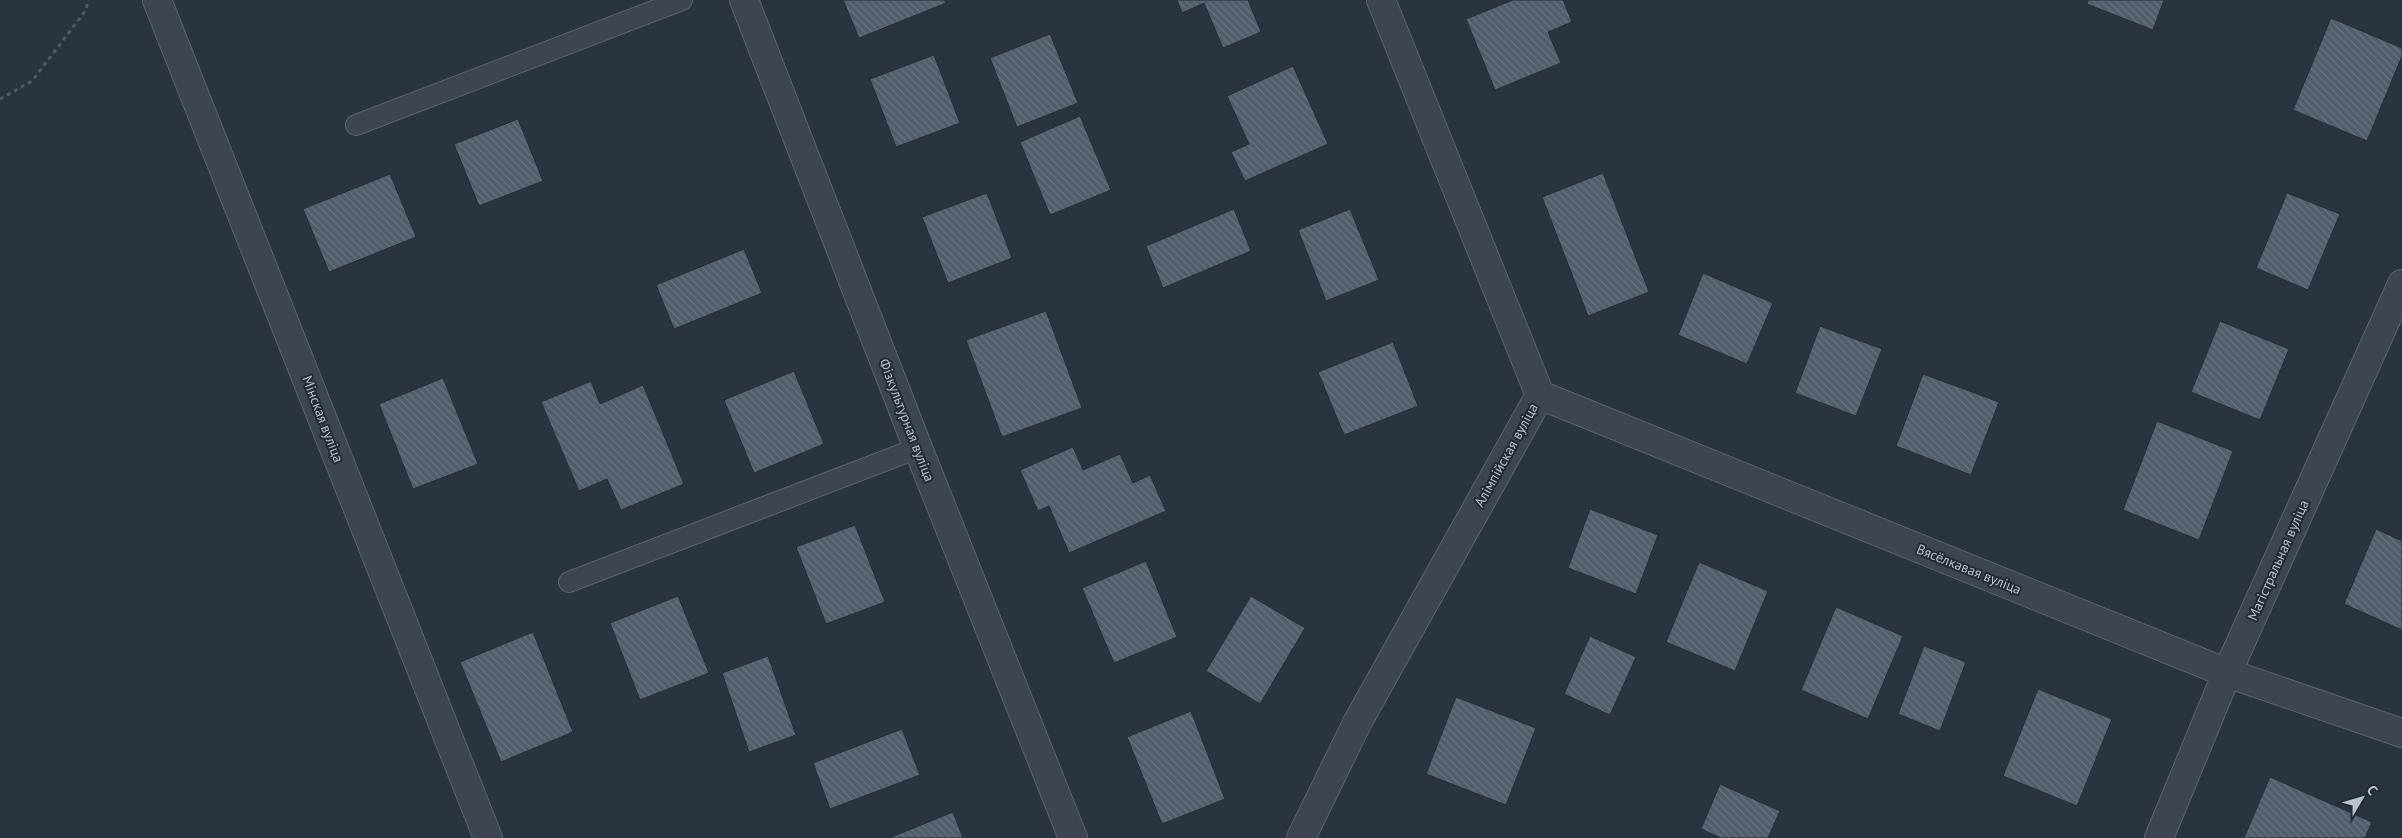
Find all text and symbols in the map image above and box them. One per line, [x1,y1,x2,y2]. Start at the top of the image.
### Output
street label: Фізкультурная вуліца [875,356,939,484]
street label: Мінская вуліца [298,373,348,465]
street label: Алімпійская вуліца [1470,400,1542,510]
street label: Магістральная вуліца [2243,497,2313,623]
street label: Вясёлкавая вуліца [1914,540,2024,598]
north arrow [2337,773,2387,823]
text: С [2363,781,2382,799]

